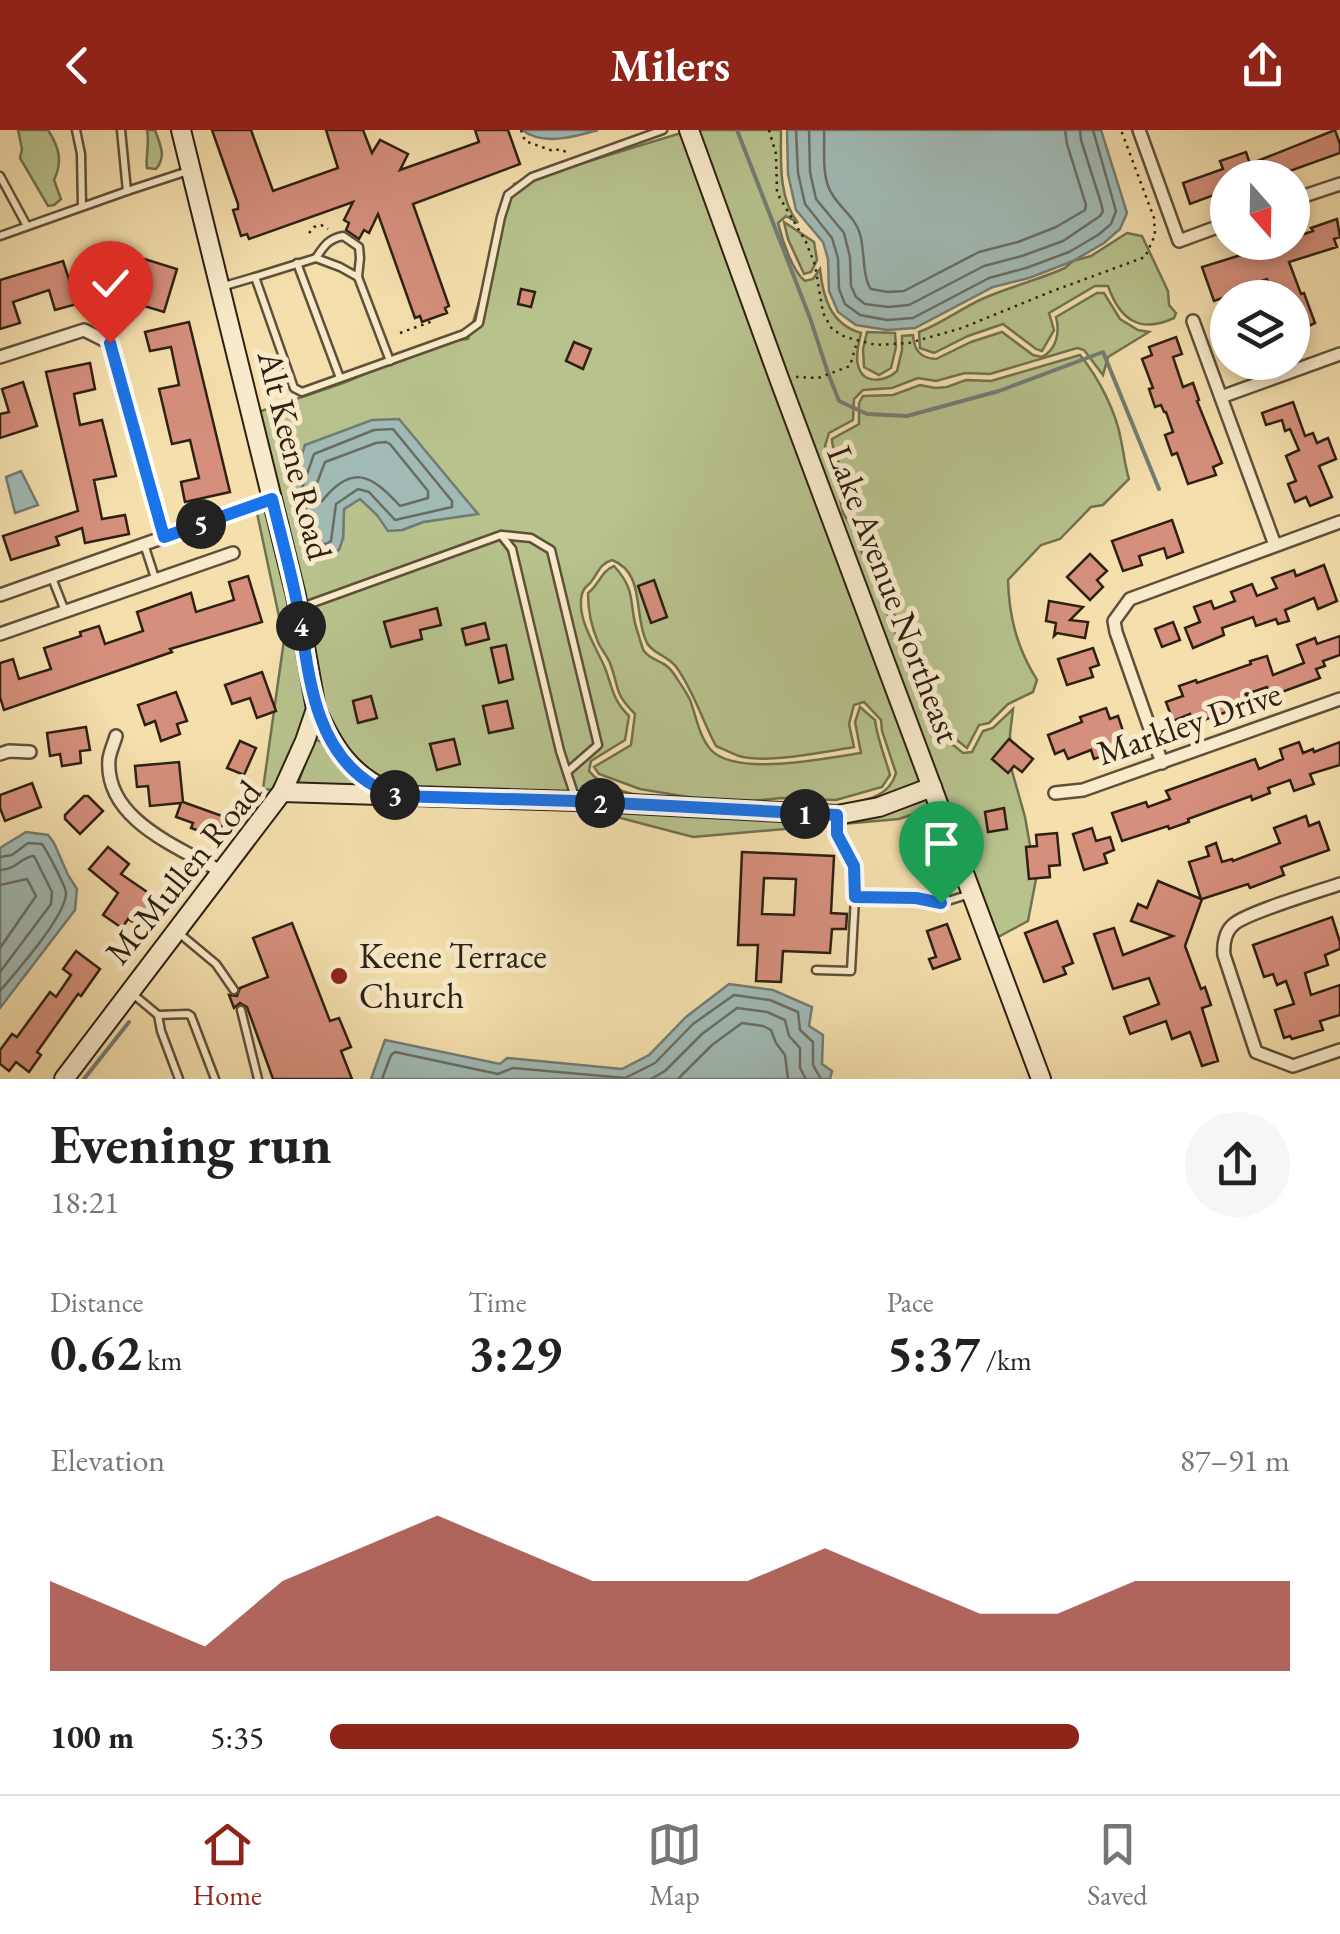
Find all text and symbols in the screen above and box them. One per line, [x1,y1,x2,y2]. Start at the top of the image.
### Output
text: Milers [610,36,730,94]
icon: back [50,38,105,93]
icon: share [1235,38,1290,93]
north arrow [1210,160,1310,260]
map controls [1210,160,1310,380]
pin [68,241,153,344]
icon: check [83,256,138,311]
button: layers [1210,280,1310,380]
street label: Alt Keene Road [248,345,343,564]
street label: Lake Avenue Northeast [817,439,972,749]
pin: 5 [176,499,226,549]
text: 5 [194,506,208,542]
pin: 4 [276,601,326,651]
text: 4 [294,608,308,644]
street label: Markley Drive [1091,670,1287,775]
street label: McMullen Road [95,770,271,973]
pin: 3 [370,770,420,820]
text: 3 [388,777,402,813]
pin: 2 [575,778,625,828]
text: 2 [593,785,607,821]
pin: 1 [780,789,830,839]
text: 1 [798,796,812,832]
pin [899,801,984,904]
icon: arrive [914,816,969,871]
place label: Keene Terrace Church [359,933,547,1018]
marker: Keene Terrace Church [328,965,350,987]
text: Evening run [50,1108,332,1179]
button: share [1185,1112,1290,1217]
text: 18:21 [50,1181,119,1223]
text: Distance [50,1284,144,1320]
text: Time [468,1284,527,1320]
text: Pace [887,1284,934,1320]
text: 0.62 [50,1320,142,1385]
text: 3:29 [468,1320,562,1385]
text: 5:37 [887,1320,980,1385]
text: km [142,1342,182,1378]
text: /km [980,1342,1032,1378]
text: Elevation [50,1439,165,1481]
text: 87–91 m [1180,1439,1290,1481]
text: 100 m [50,1716,134,1758]
text: 5:35 [210,1716,264,1758]
tab: Home [193,1817,262,1913]
tab: Map [647,1817,702,1913]
tab: Saved [1087,1817,1147,1913]

